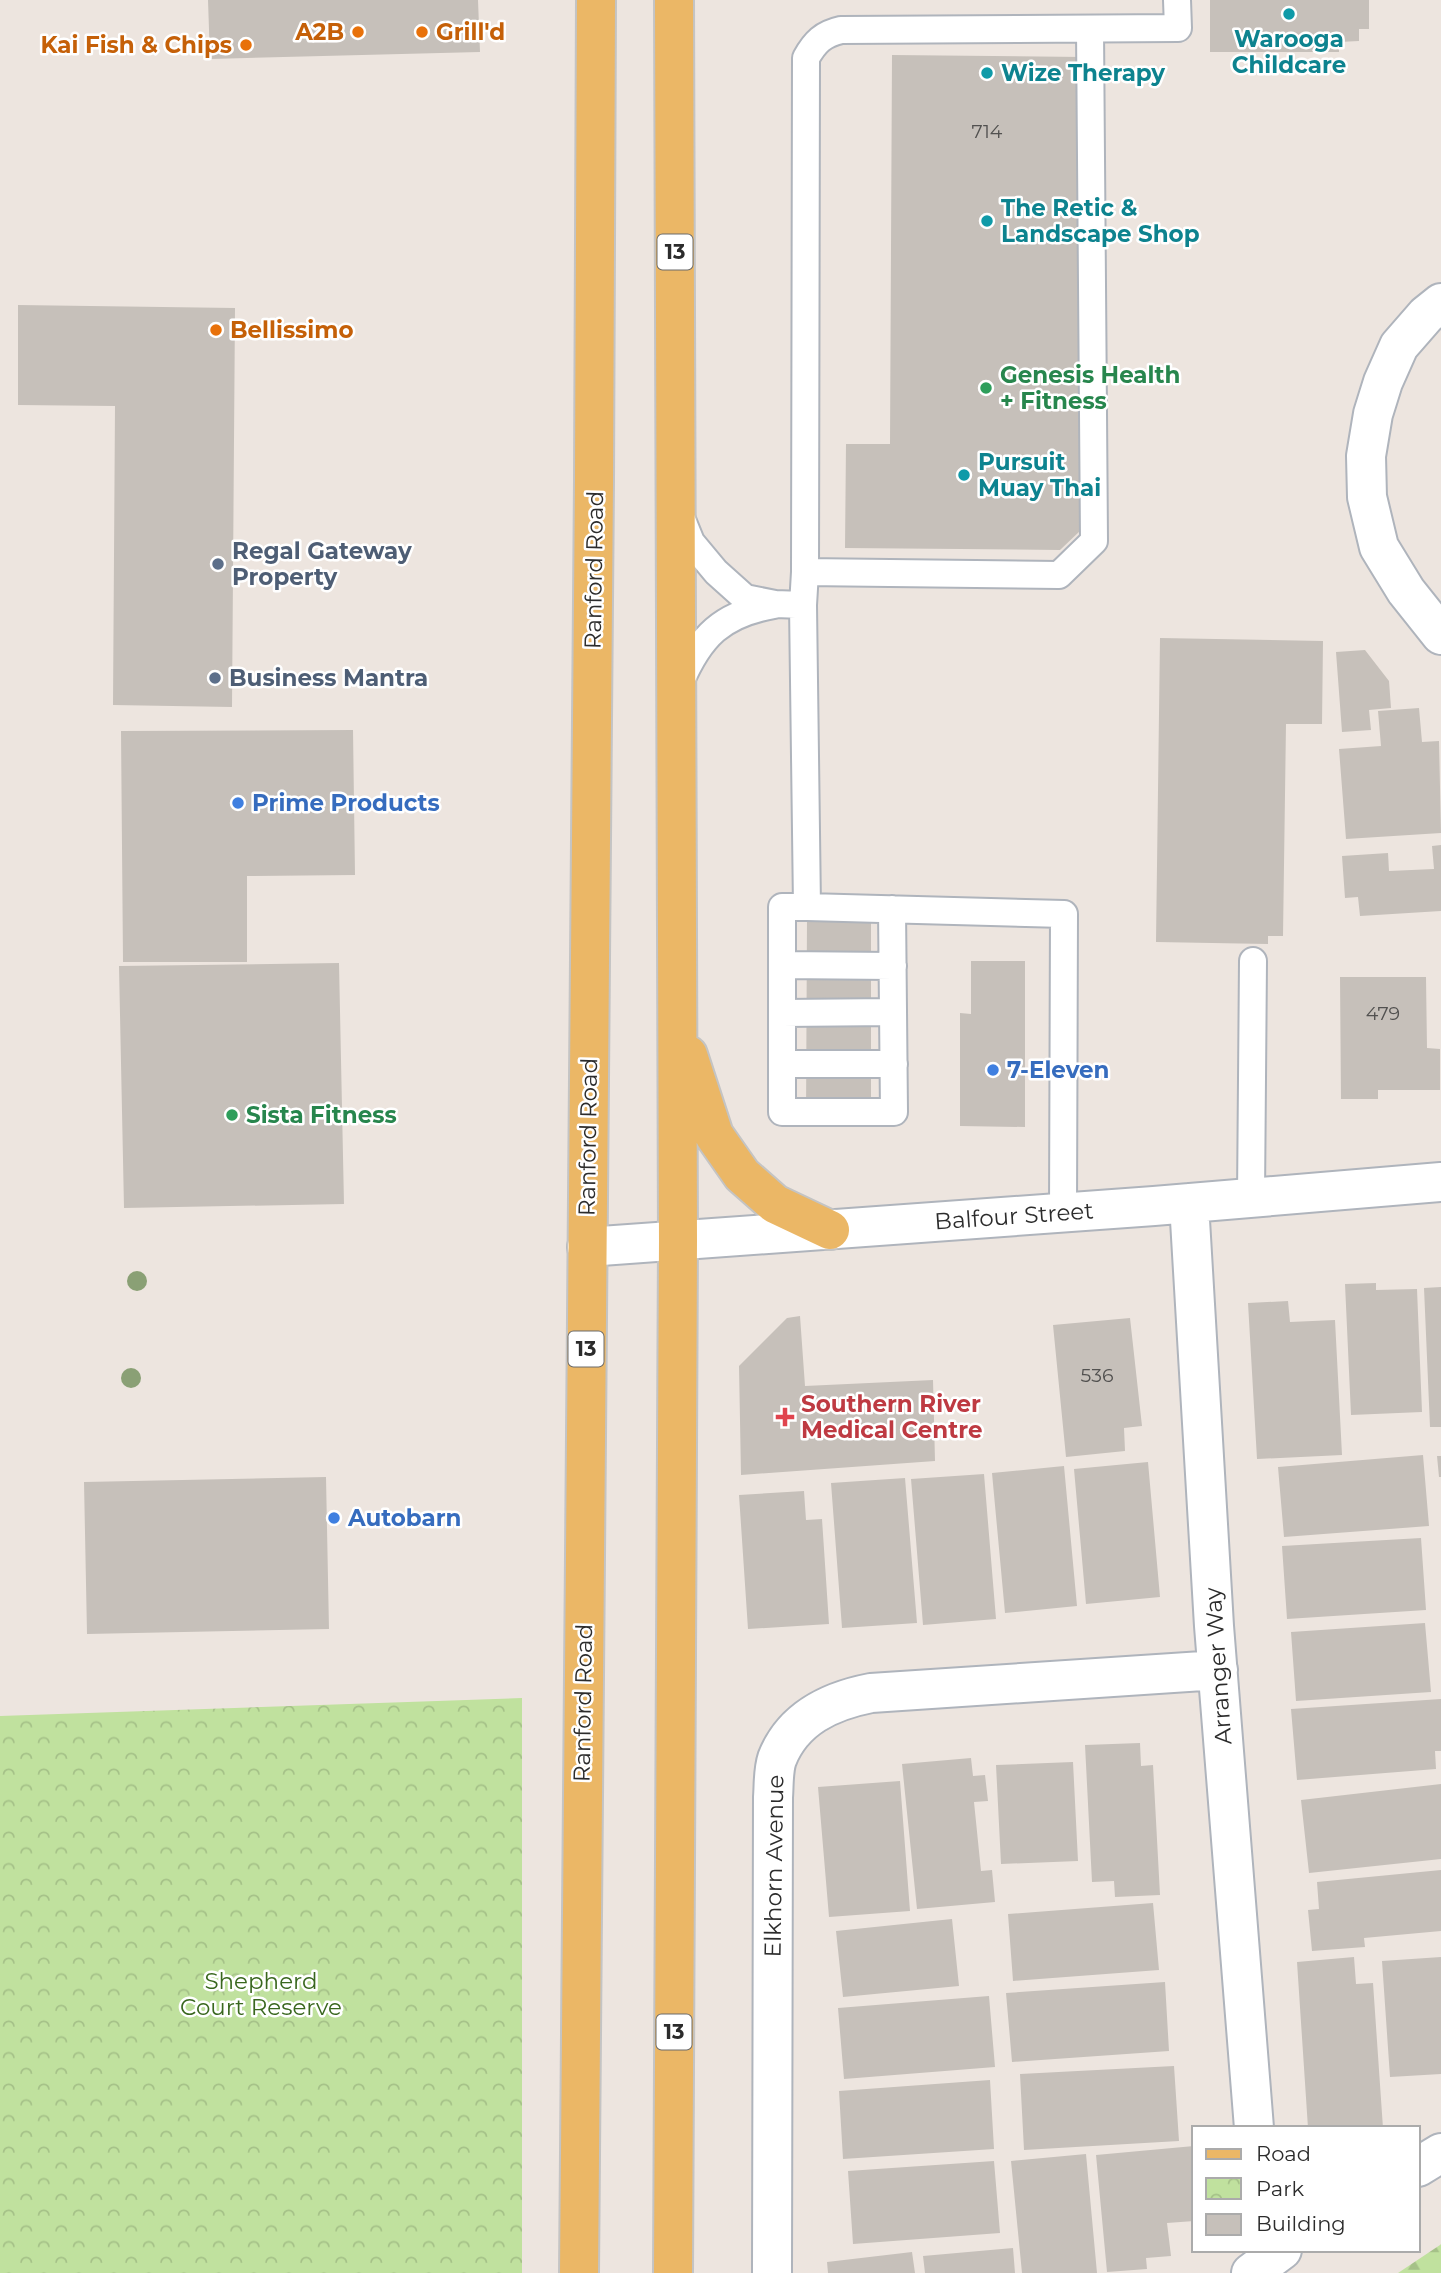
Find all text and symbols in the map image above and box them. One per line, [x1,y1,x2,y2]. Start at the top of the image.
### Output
marker: Warooga Childcare [1281,6,1297,22]
place label: A2B [294,18,344,46]
place label: Grill'd [436,18,505,46]
marker: A2B [350,24,366,40]
marker: Grill'd [414,24,430,40]
place label: Warooga Childcare [1232,25,1346,79]
place label: Kai Fish & Chips [41,31,232,59]
marker: Kai Fish & Chips [238,37,254,53]
place label: Wize Therapy [1001,59,1165,87]
marker: Wize Therapy [979,65,995,81]
house number: 714 [972,120,1003,143]
place label: The Retic & Landscape Shop [1001,194,1200,248]
marker: The Retic & Landscape Shop [979,213,995,229]
road number: 13 [658,234,692,270]
place label: Bellissimo [230,316,354,344]
marker: Bellissimo [208,322,224,338]
place label: Genesis Health + Fitness [1000,361,1180,415]
marker: Genesis Health + Fitness [978,380,994,396]
place label: Pursuit Muay Thai [978,448,1101,502]
marker: Pursuit Muay Thai [956,467,972,483]
street label: Ranford Road [579,491,609,649]
place label: Regal Gateway Property [232,537,412,591]
marker: Regal Gateway Property [210,556,226,572]
place label: Business Mantra [229,664,428,692]
marker: Business Mantra [207,670,223,686]
place label: Prime Products [252,789,440,817]
marker: Prime Products [230,795,246,811]
house number: 479 [1366,1002,1400,1025]
place label: 7-Eleven [1007,1056,1109,1084]
street label: Ranford Road [573,1058,603,1216]
marker: 7-Eleven [985,1062,1001,1078]
place label: Sista Fitness [246,1101,397,1129]
marker: Sista Fitness [224,1107,240,1123]
street label: Balfour Street [934,1196,1094,1236]
road number: 13 [568,1332,604,1366]
house number: 536 [1081,1364,1113,1387]
place label: Southern River Medical Centre [801,1390,982,1444]
marker: Southern River Medical Centre [775,1407,795,1427]
place label: Autobarn [347,1504,461,1532]
marker: Autobarn [326,1510,342,1526]
street label: Arranger Way [1198,1586,1237,1746]
street label: Ranford Road [568,1624,598,1782]
street label: Elkhorn Avenue [758,1774,790,1958]
park label: Shepherd Court Reserve [180,1967,342,2021]
road number: 13 [656,2014,692,2050]
legend [1192,2126,1420,2252]
text: Road [1256,2141,1311,2166]
text: Park [1256,2176,1304,2201]
text: Building [1256,2211,1346,2236]

